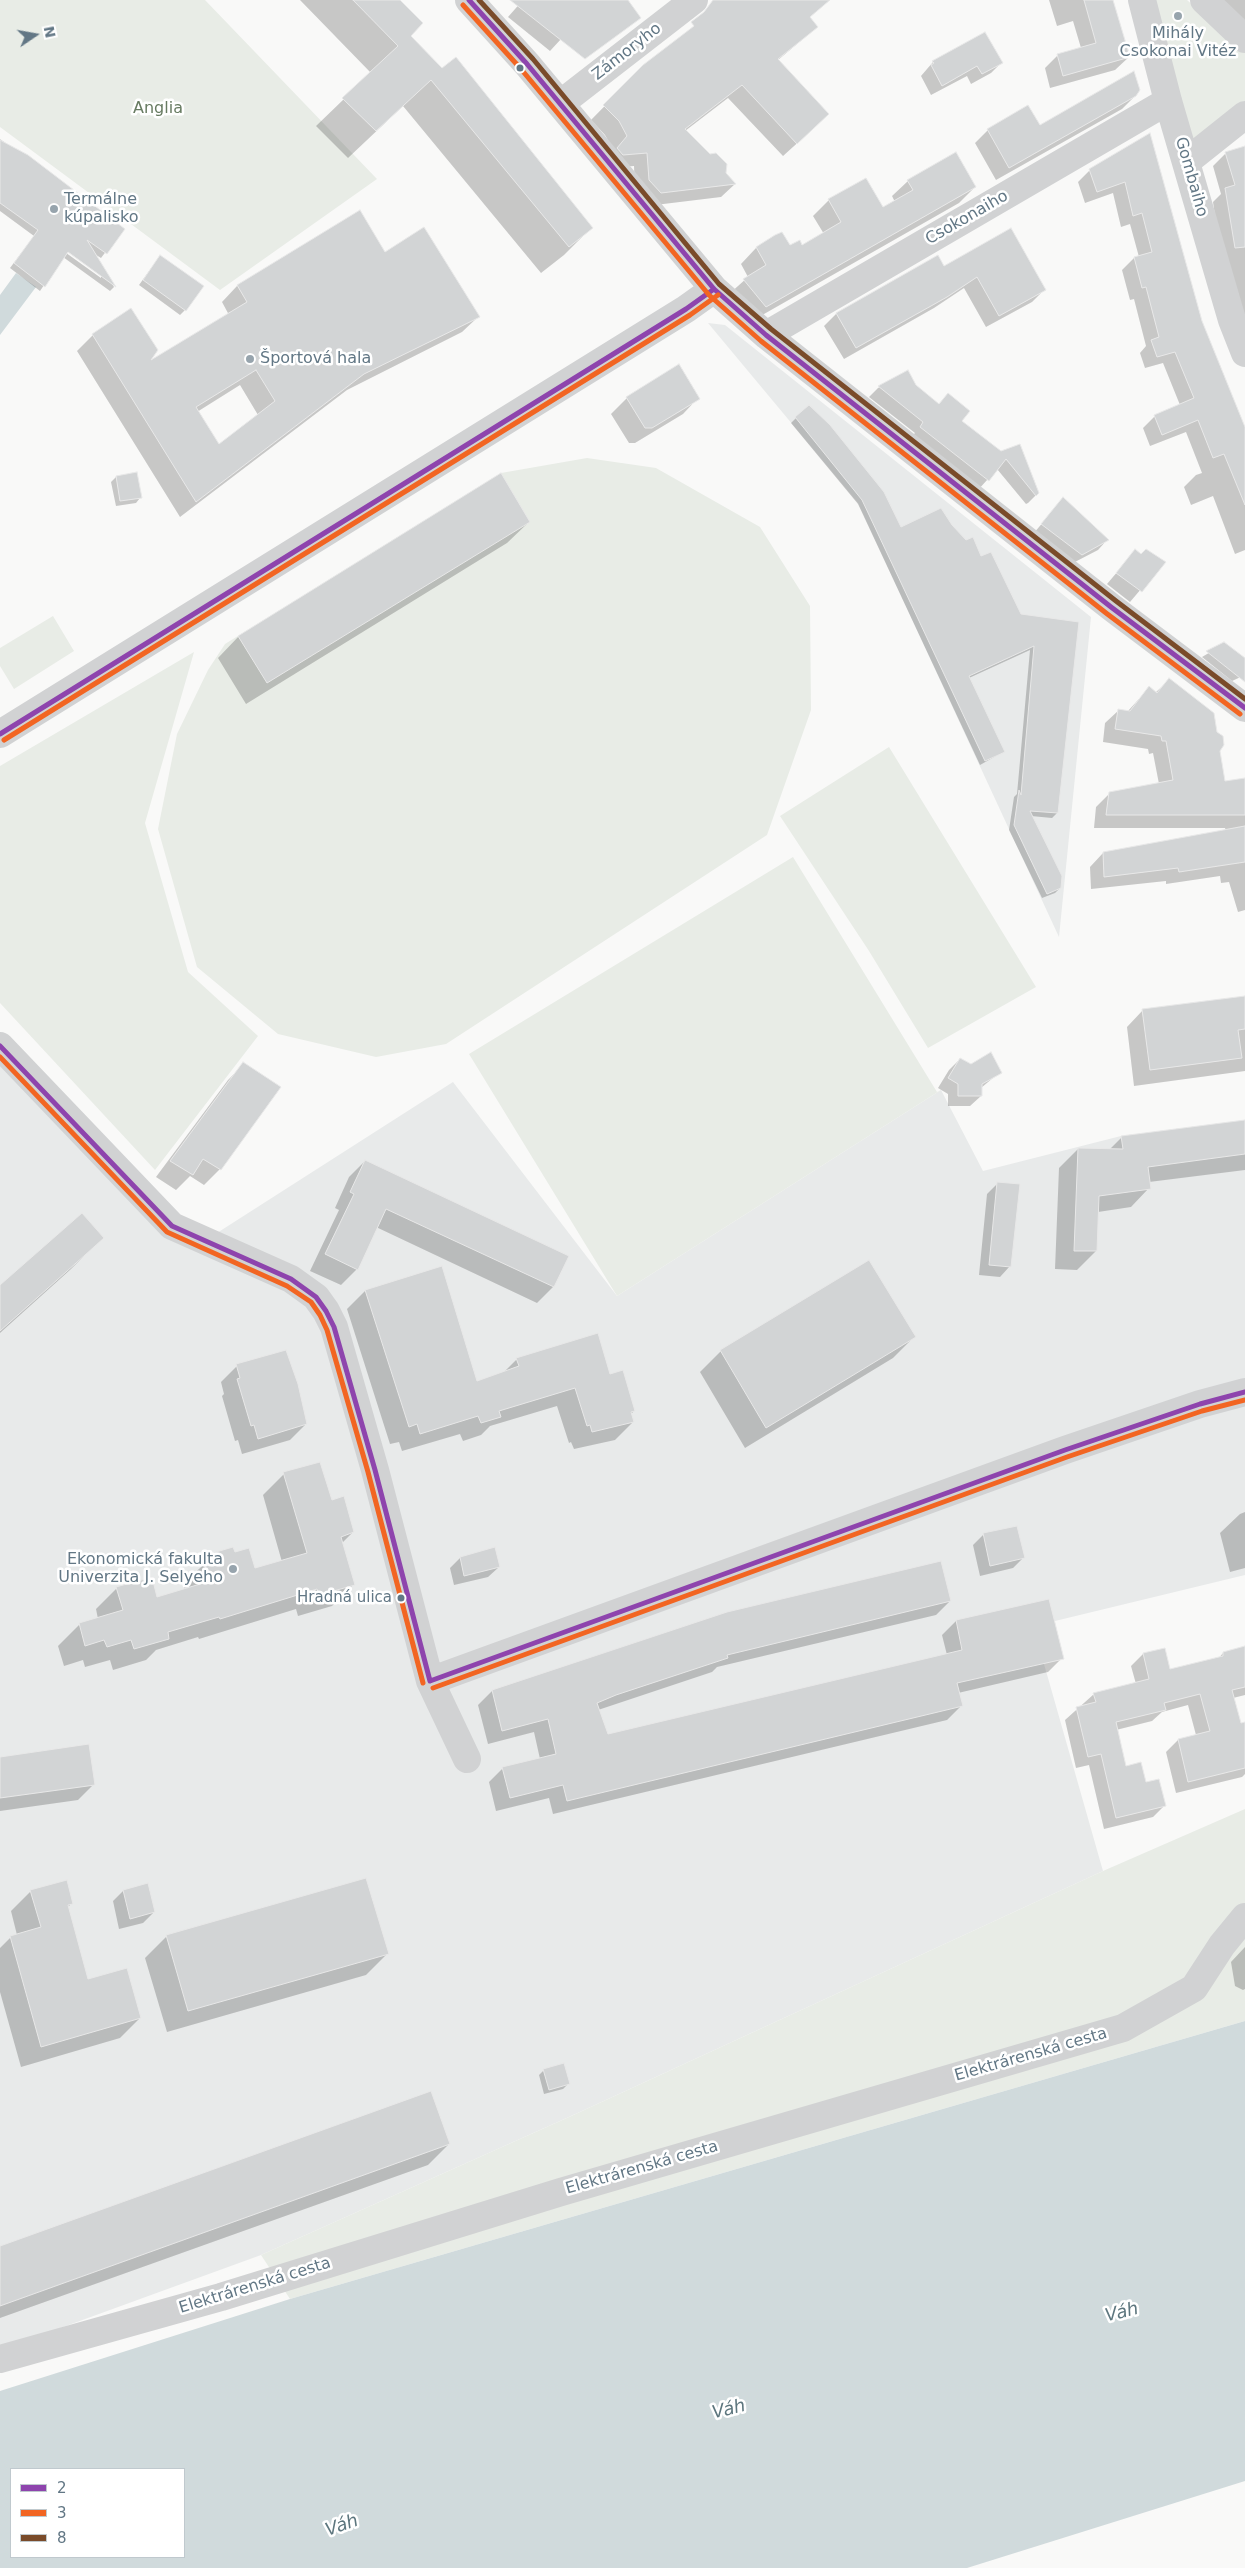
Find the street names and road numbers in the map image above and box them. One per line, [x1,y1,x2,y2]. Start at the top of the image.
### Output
street label: Zámoryho [589,19,665,85]
street label: Gombaiho [1170,135,1212,219]
street label: Csokonaiho [922,187,1012,249]
street label: Elektrárenská cesta [953,2024,1109,2086]
street label: Elektrárenská cesta [564,2137,720,2199]
street label: Elektrárenská cesta [177,2254,333,2318]

